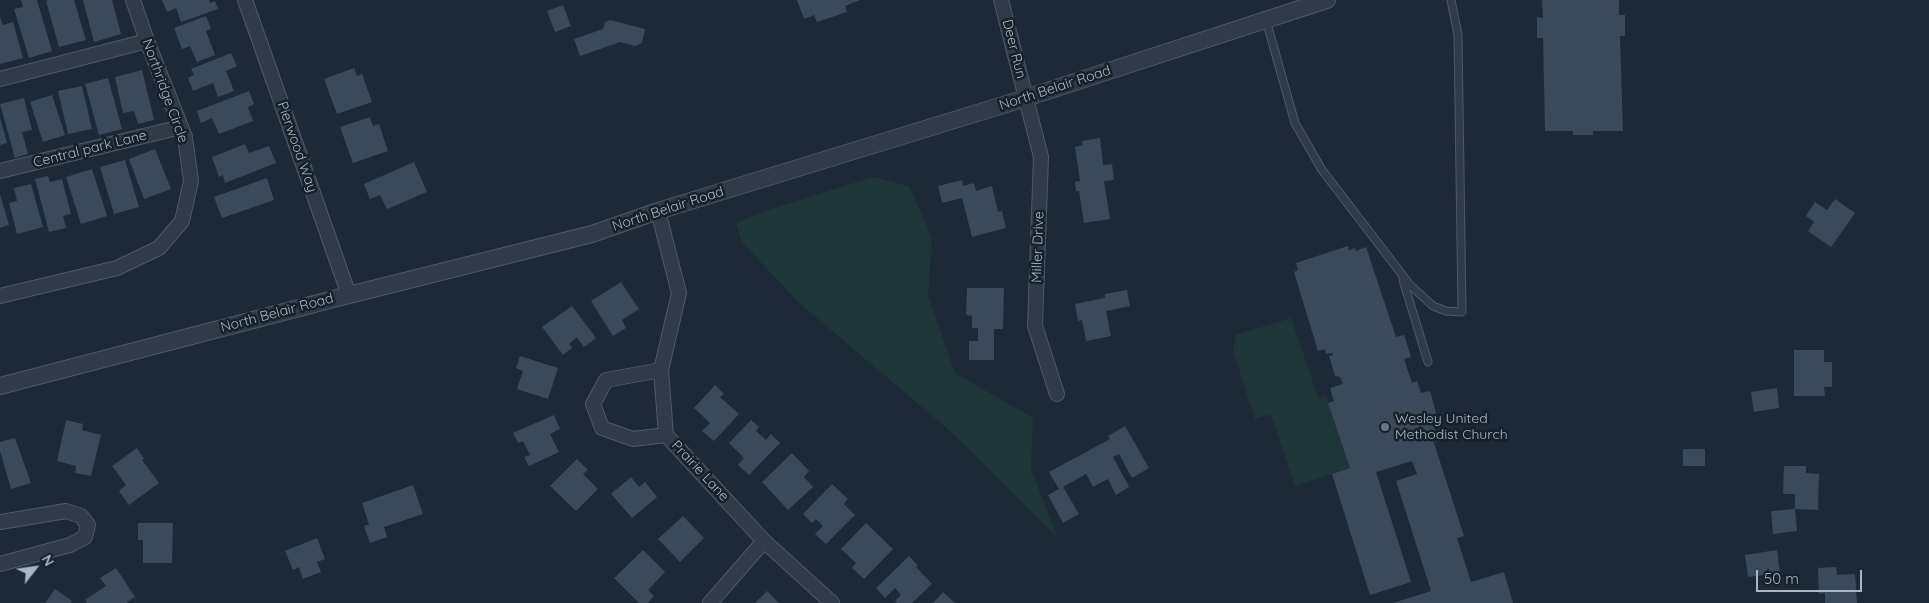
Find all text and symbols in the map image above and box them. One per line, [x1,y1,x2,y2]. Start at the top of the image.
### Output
street label: Deer Run [999,18,1029,80]
street label: Northridge Circle [138,37,192,145]
street label: North Belair Road [997,62,1113,114]
street label: Pierwood Way [274,99,320,195]
street label: Central park Lane [32,127,148,171]
street label: North Belair Road [610,183,726,235]
street label: Miller Drive [1028,211,1048,283]
street label: North Belair Road [219,290,335,336]
place label: Wesley United Methodist Church [1395,411,1508,444]
marker: Wesley United Methodist Church [1379,421,1391,433]
street label: Prairie Lane [668,437,732,505]
north arrow [10,543,60,593]
text: N [38,552,58,569]
scale bar [1759,560,1865,592]
text: 50 m [1764,569,1799,588]

